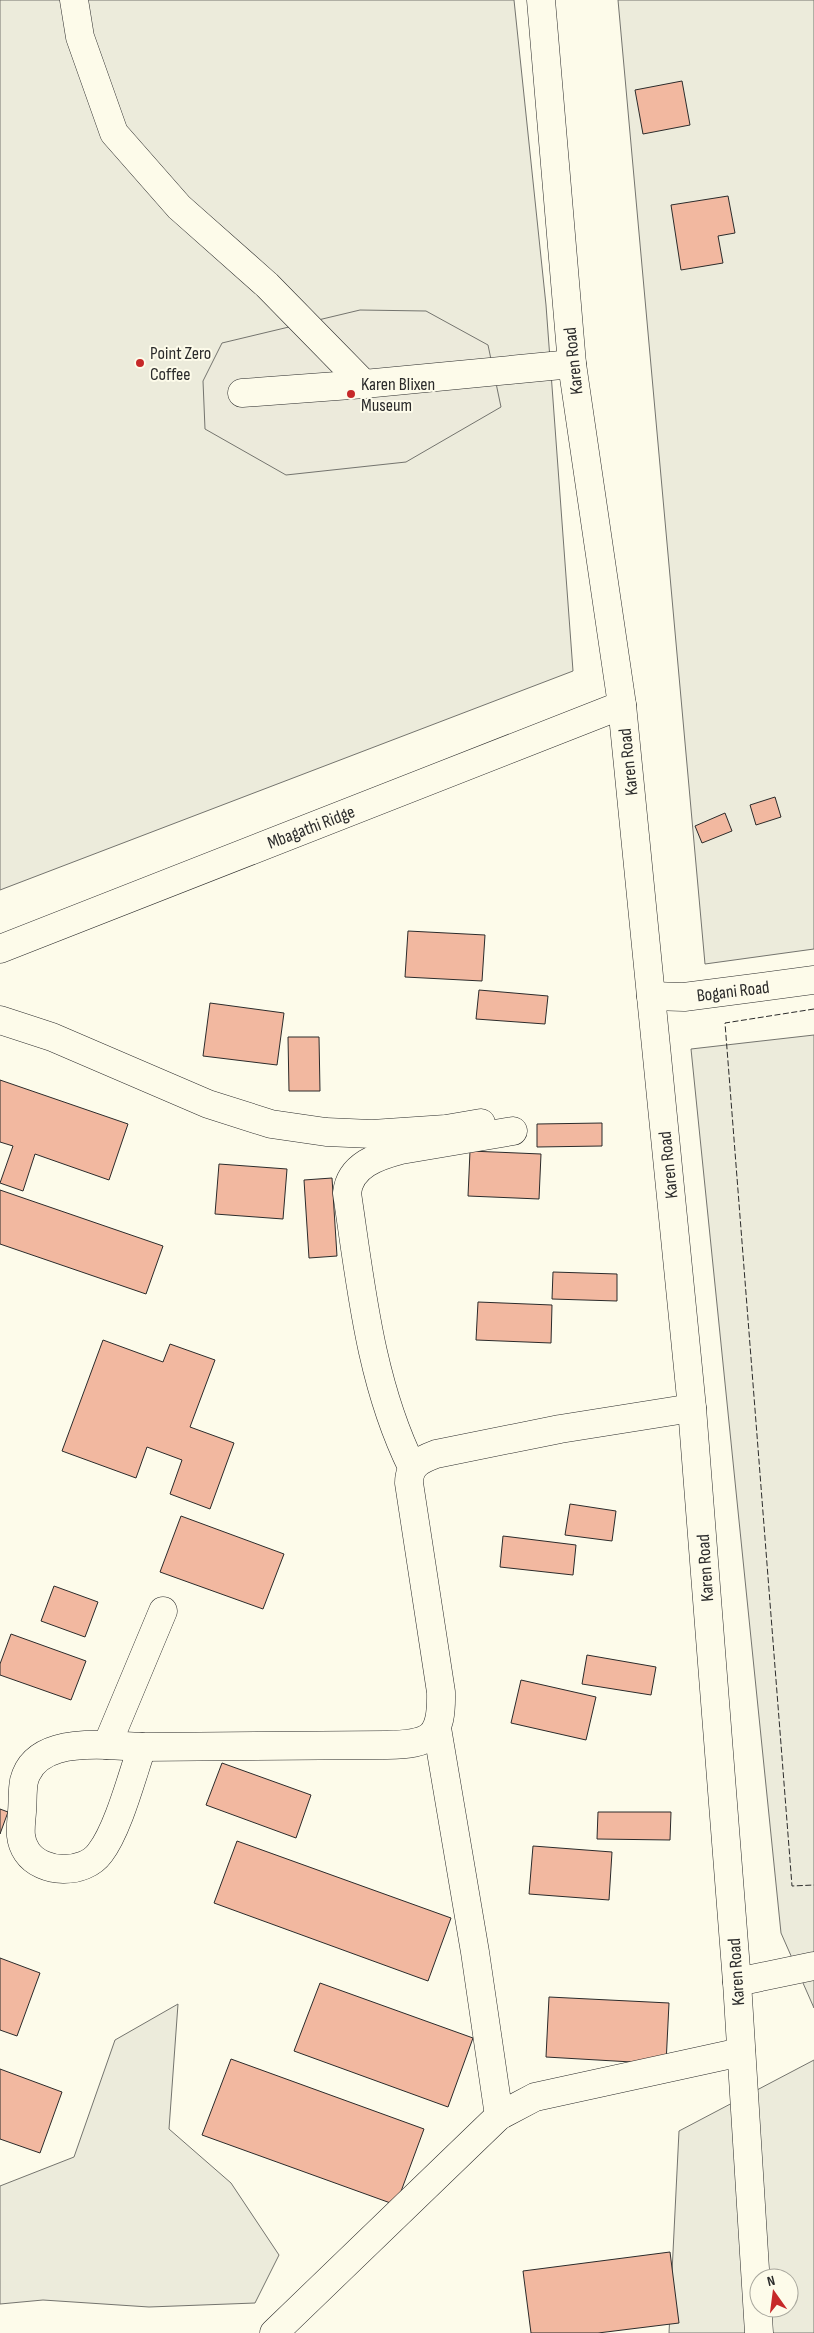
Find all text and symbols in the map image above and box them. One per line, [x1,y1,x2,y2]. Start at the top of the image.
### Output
street label: Karen Road [560,326,587,396]
place label: Point Zero Coffee [150,343,211,385]
marker: Point Zero Coffee [134,357,146,369]
place label: Karen Blixen Museum [361,374,435,416]
marker: Karen Blixen Museum [345,388,357,400]
street label: Karen Road [615,727,642,797]
street label: Mbagathi Ridge [265,801,358,854]
street label: Bogani Road [695,977,771,1006]
street label: Karen Road [655,1130,682,1200]
street label: Karen Road [693,1533,718,1602]
street label: Karen Road [724,1937,749,2006]
north arrow [749,2268,799,2318]
text: N [765,2272,777,2290]

